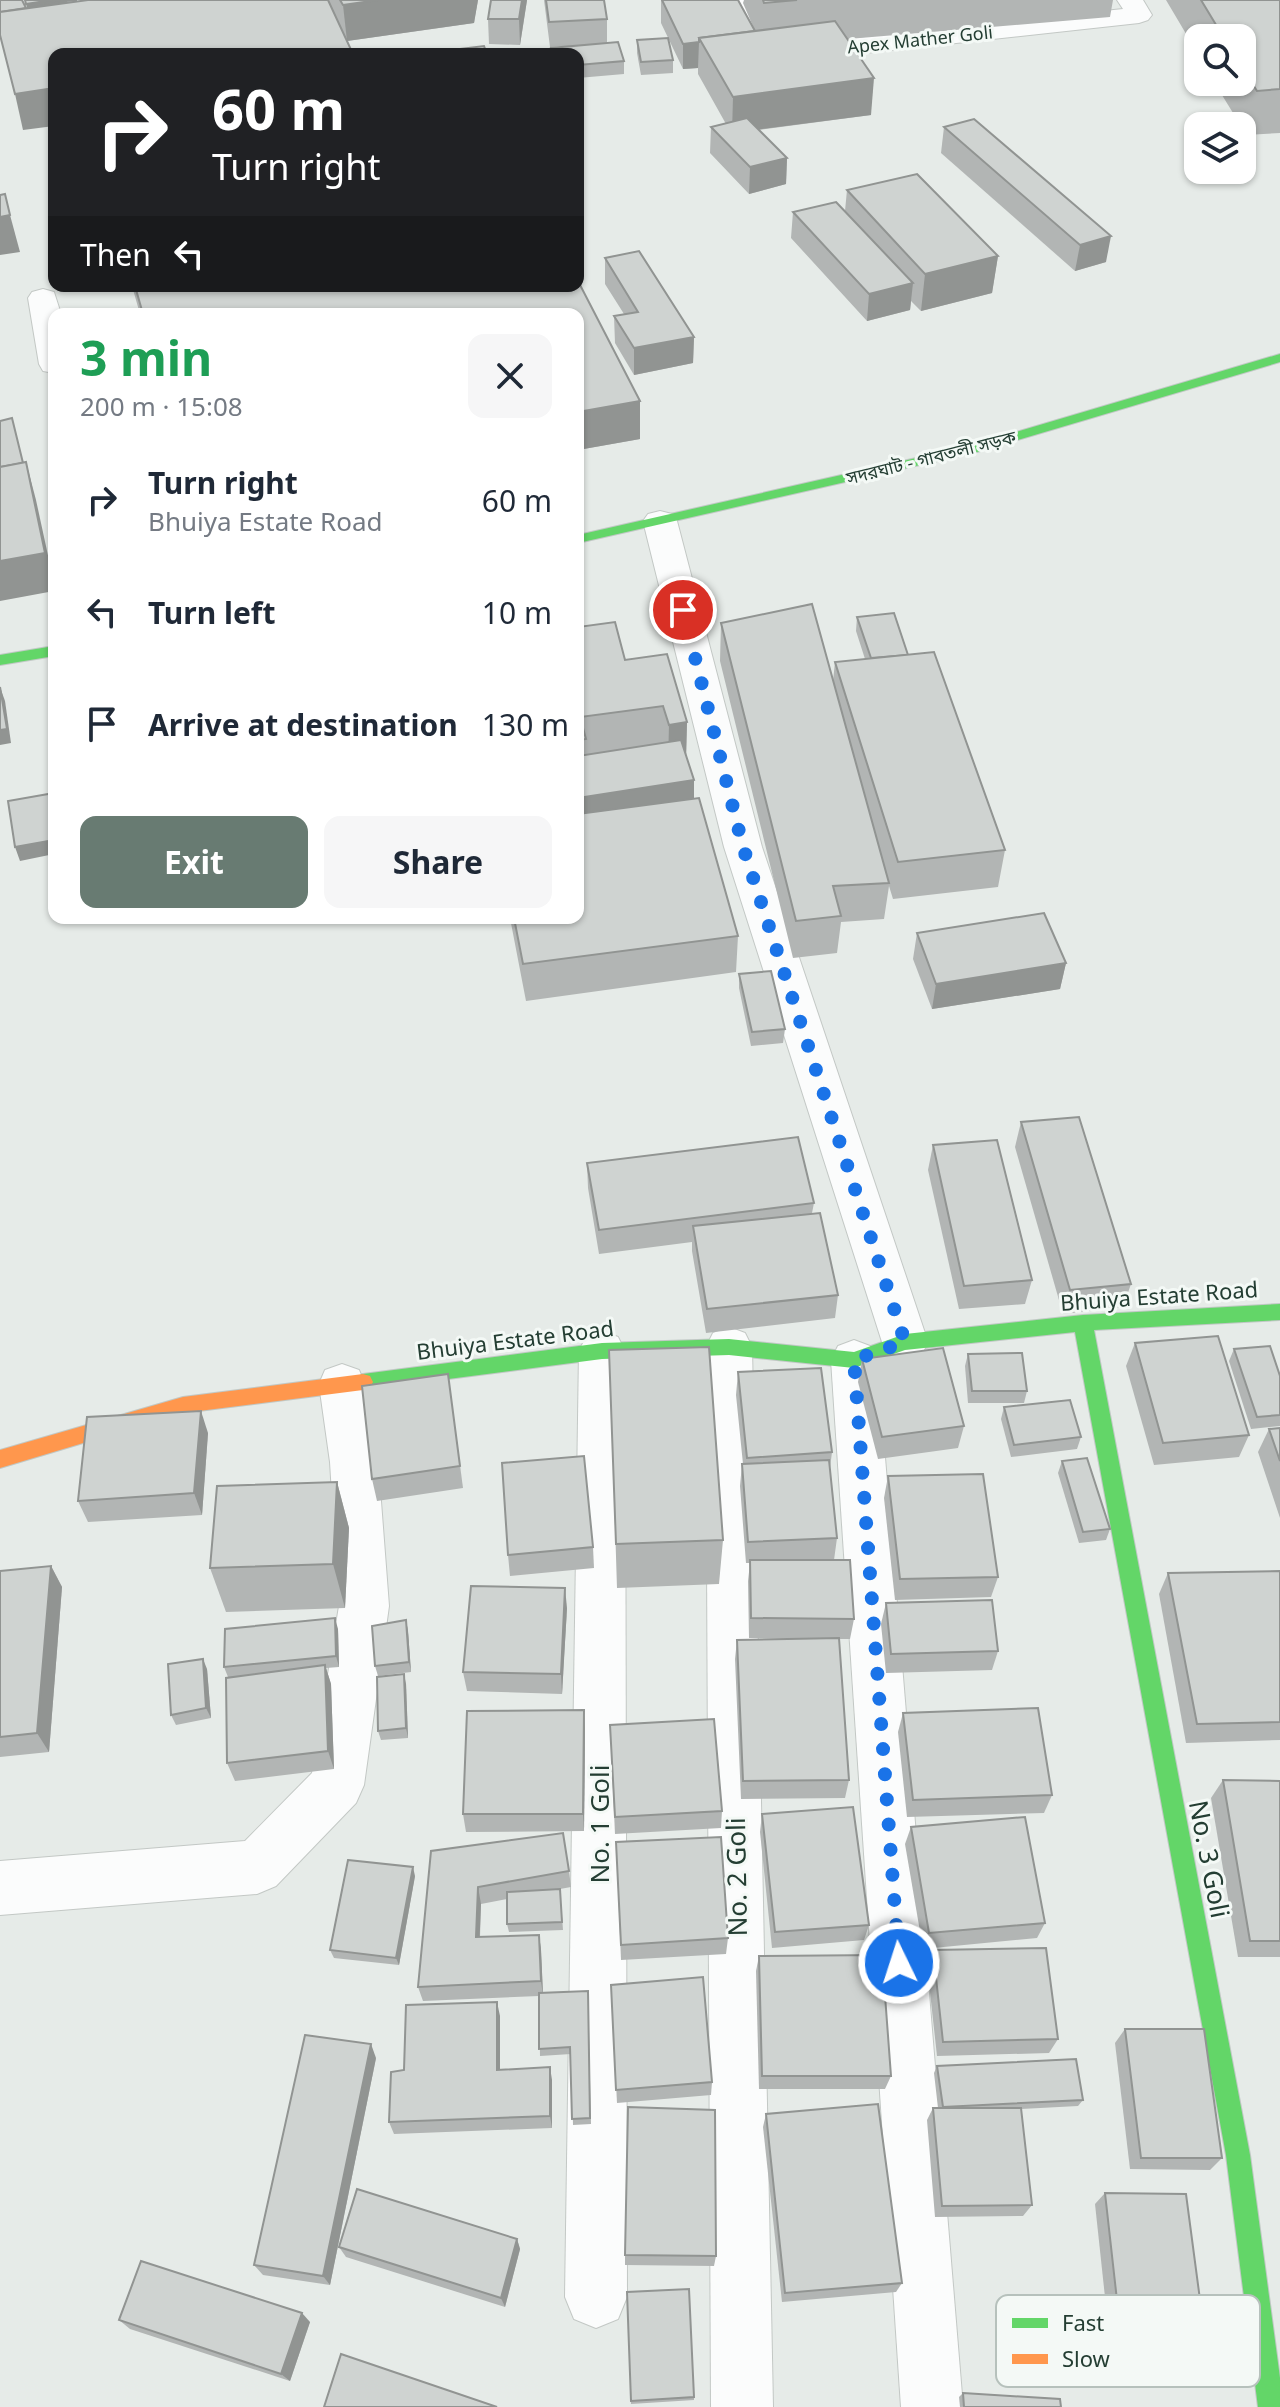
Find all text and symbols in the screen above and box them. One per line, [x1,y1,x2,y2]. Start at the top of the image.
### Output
street label: Apex Mather Goli [846,19,994,59]
map controls [1184,24,1256,184]
button: search [1184,24,1256,96]
text: 60 m [212,70,345,146]
icon: right [80,80,184,184]
button: layers [1184,112,1256,184]
text: Turn right [212,142,380,191]
icon: left [167,232,211,276]
text: Then [80,234,151,275]
text: 3 min [80,325,212,390]
button: close [468,334,552,418]
text: 200 m · 15:08 [80,388,243,424]
street label: সদরঘাট - গাবতলী সড়ক [843,424,1019,490]
text: Turn right [148,462,298,503]
icon: right [80,478,124,522]
text: 60 m [482,480,552,521]
text: Bhuiya Estate Road [148,503,383,539]
pin [649,576,717,644]
icon: arrive [661,588,705,632]
icon: left [80,590,124,634]
text: Turn left [148,592,276,633]
text: 10 m [482,592,552,633]
icon: arrive [80,702,124,746]
text: Arrive at destination [148,704,458,745]
text: 130 m [482,704,569,745]
button: Exit [80,816,308,908]
button: Share [324,816,552,908]
street label: Bhuiya Estate Road [1059,1273,1259,1317]
street label: Bhuiya Estate Road [415,1312,615,1366]
street label: No. 1 Goli [581,1765,617,1883]
street label: No. 3 Goli [1181,1797,1239,1921]
street label: No. 2 Goli [717,1817,755,1937]
position arrow [857,1921,941,2005]
legend [996,2295,1260,2387]
text: Fast [1062,2307,1104,2337]
text: Slow [1062,2343,1111,2373]

